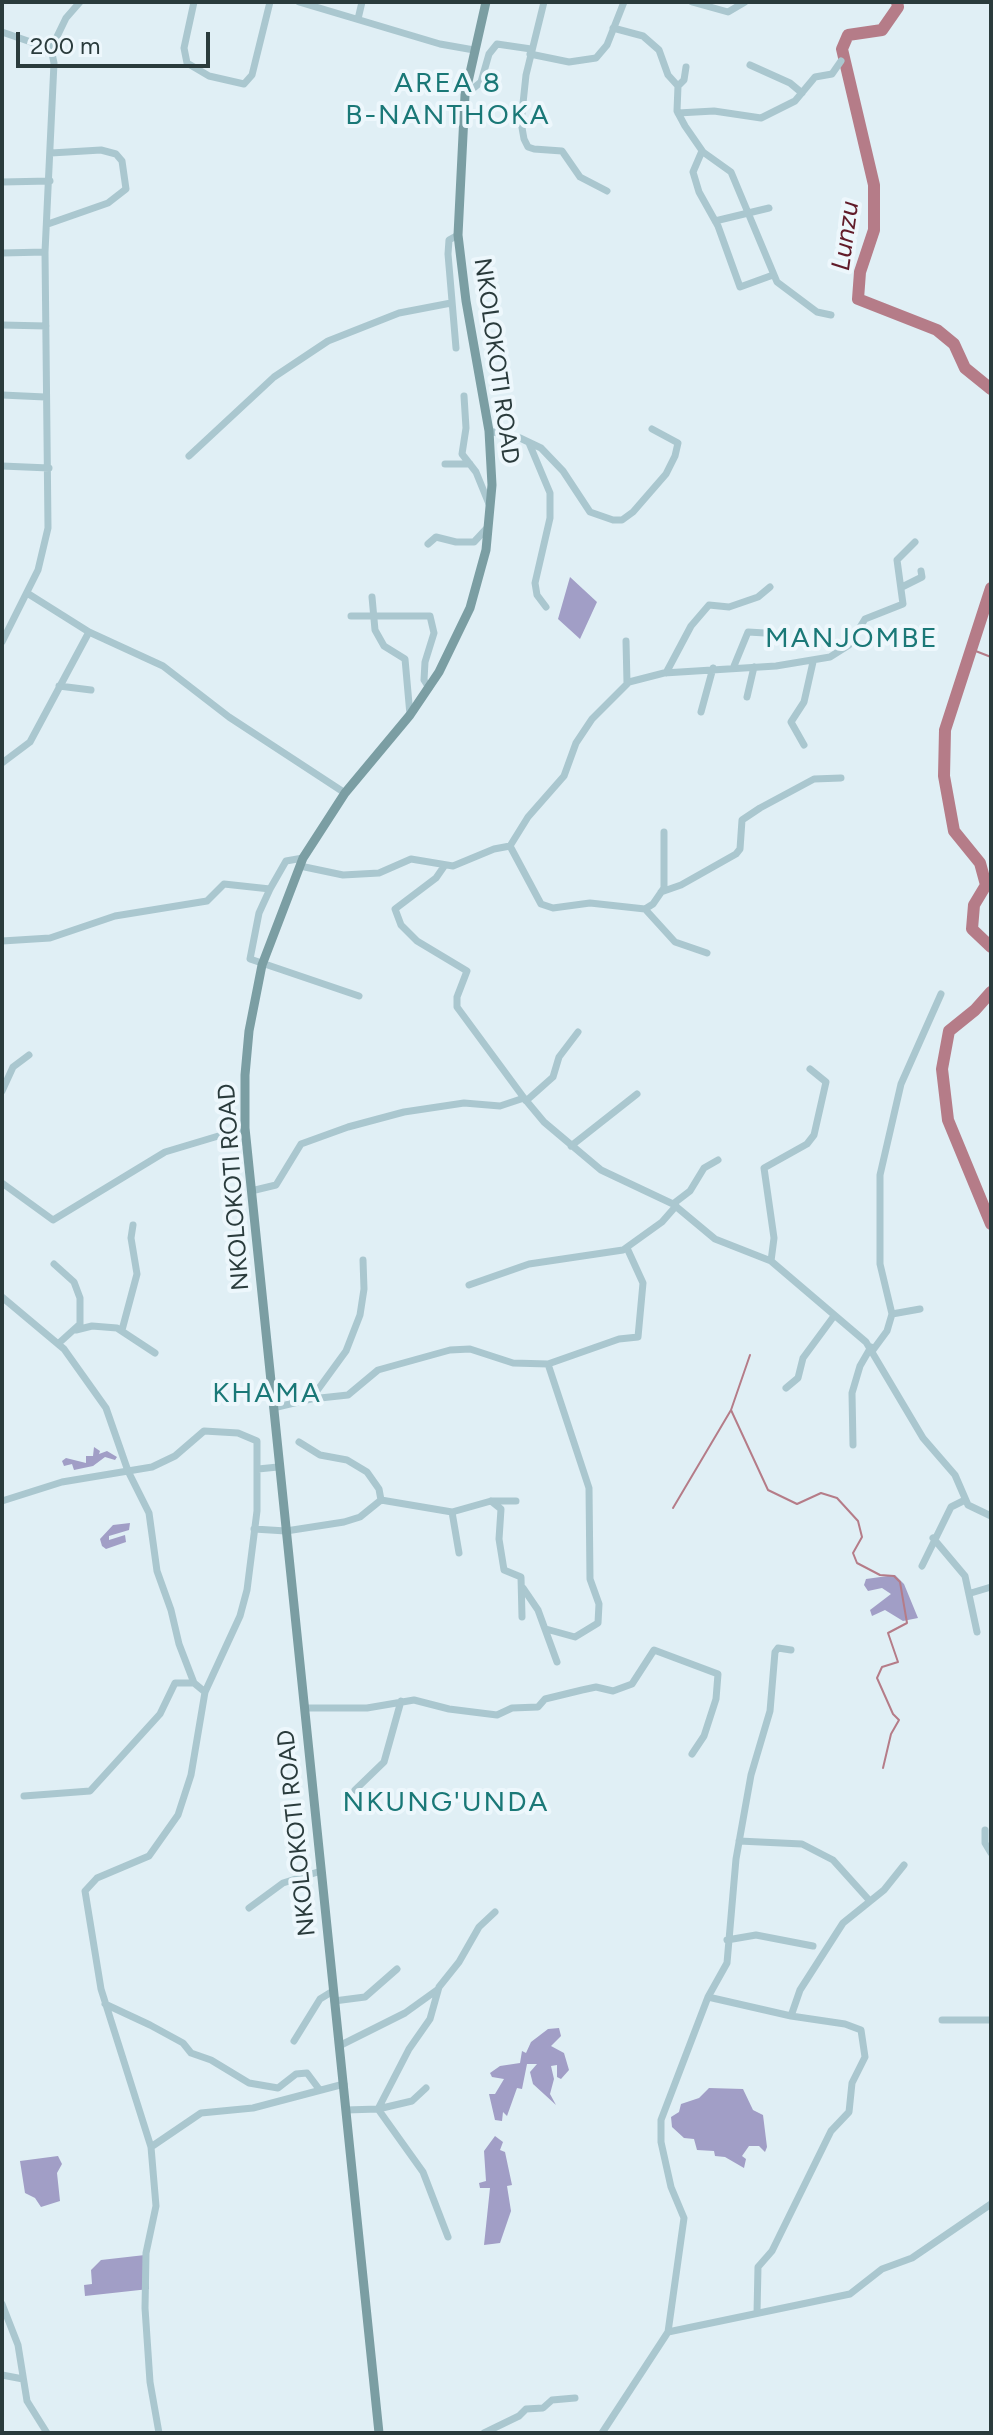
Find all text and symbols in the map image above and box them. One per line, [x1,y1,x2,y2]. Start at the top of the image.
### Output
scale bar [20,16,214,66]
text: 200 m [30,31,101,60]
district label: AREA 8 B-NANTHOKA [345,67,551,133]
water label: Lunzu [826,199,866,273]
street label: NKOLOKOTI ROAD [467,256,525,466]
district label: MANJOMBE [765,622,939,656]
street label: NKOLOKOTI ROAD [212,1082,256,1292]
district label: KHAMA [212,1377,322,1411]
street label: NKOLOKOTI ROAD [272,1728,322,1938]
district label: NKUNG'UNDA [343,1786,549,1820]

